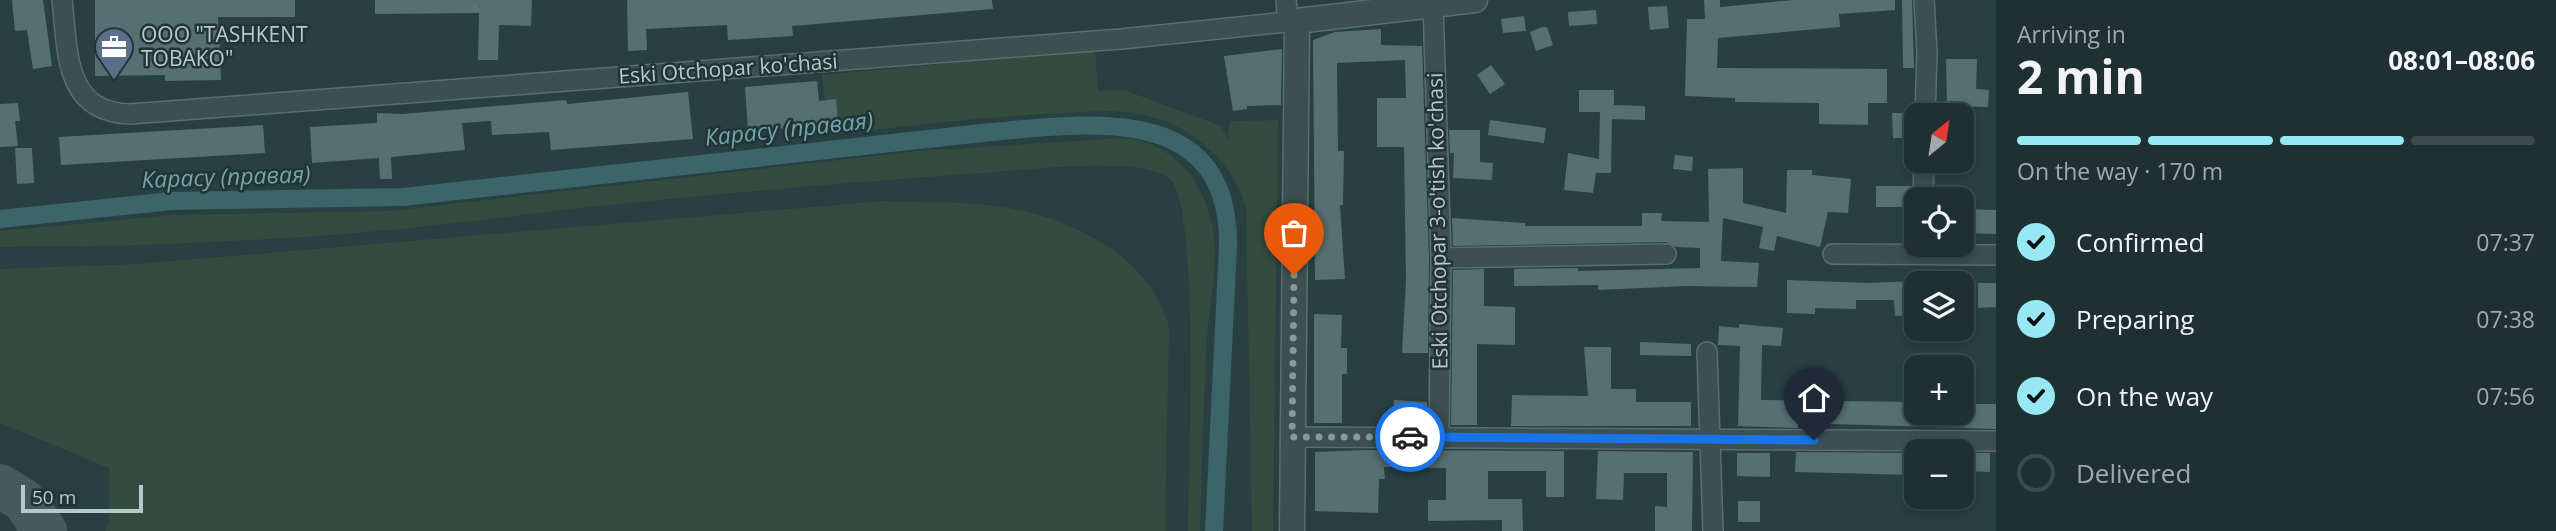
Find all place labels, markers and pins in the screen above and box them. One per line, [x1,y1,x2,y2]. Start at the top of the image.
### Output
place label: OOO "TASHKENT TOBAKO" [141,20,308,72]
office icon: OOO "TASHKENT TOBAKO" [93,26,135,81]
pin [1264,203,1324,275]
pin [1784,368,1844,440]

